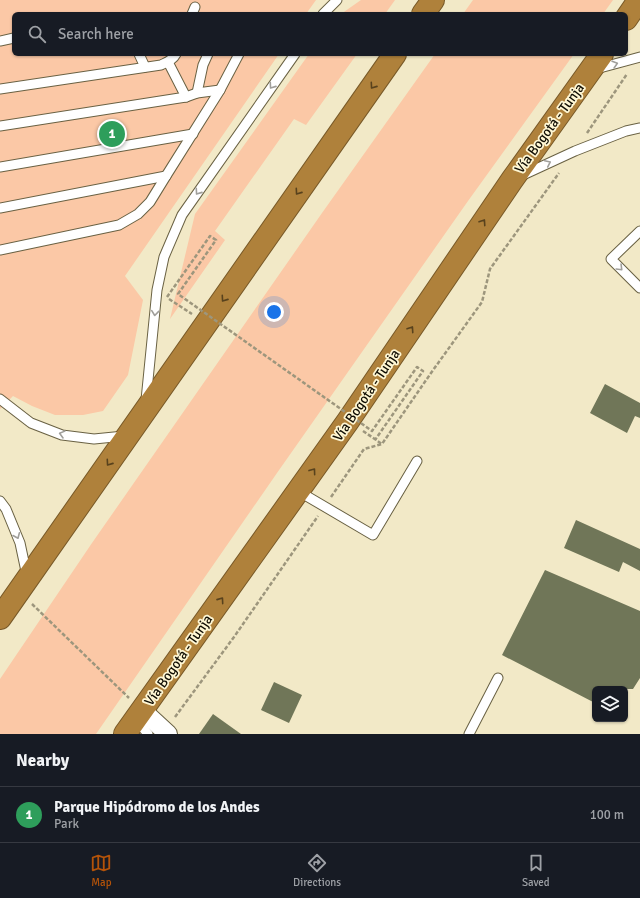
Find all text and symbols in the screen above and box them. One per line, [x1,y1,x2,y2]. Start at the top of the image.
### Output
search box [12,12,628,56]
icon: search [26,23,48,45]
text: Search here [58,25,134,43]
one-way arrow [611,60,618,69]
street label: Vía Bogotá - Tunja [511,80,588,177]
one-way arrow [269,82,277,89]
one-way arrow [370,82,378,89]
pin: 1 [99,119,125,149]
one-way arrow [543,160,551,168]
one-way arrow [196,188,203,195]
one-way arrow [296,188,303,195]
one-way arrow [478,219,486,226]
one-way arrow [615,263,623,271]
one-way arrow [221,295,229,302]
your location [264,302,284,322]
one-way arrow [150,310,159,316]
one-way arrow [406,327,413,334]
street label: Vía Bogotá - Tunja [329,346,403,445]
one-way arrow [58,430,65,439]
one-way arrow [107,458,114,465]
one-way arrow [308,468,316,475]
one-way arrow [13,532,21,539]
one-way arrow [216,597,223,604]
street label: Vía Bogotá - Tunja [141,611,216,709]
map controls [592,686,628,722]
button: layers [592,686,628,722]
text: Nearby [16,750,69,771]
text: Parque Hipódromo de los Andes [54,798,260,816]
text: 1 [25,807,33,823]
text: 100 m [590,807,624,823]
text: Park [54,816,79,832]
tab: Map [90,852,112,889]
tab: Directions [293,852,341,889]
tab: Saved [522,852,550,889]

